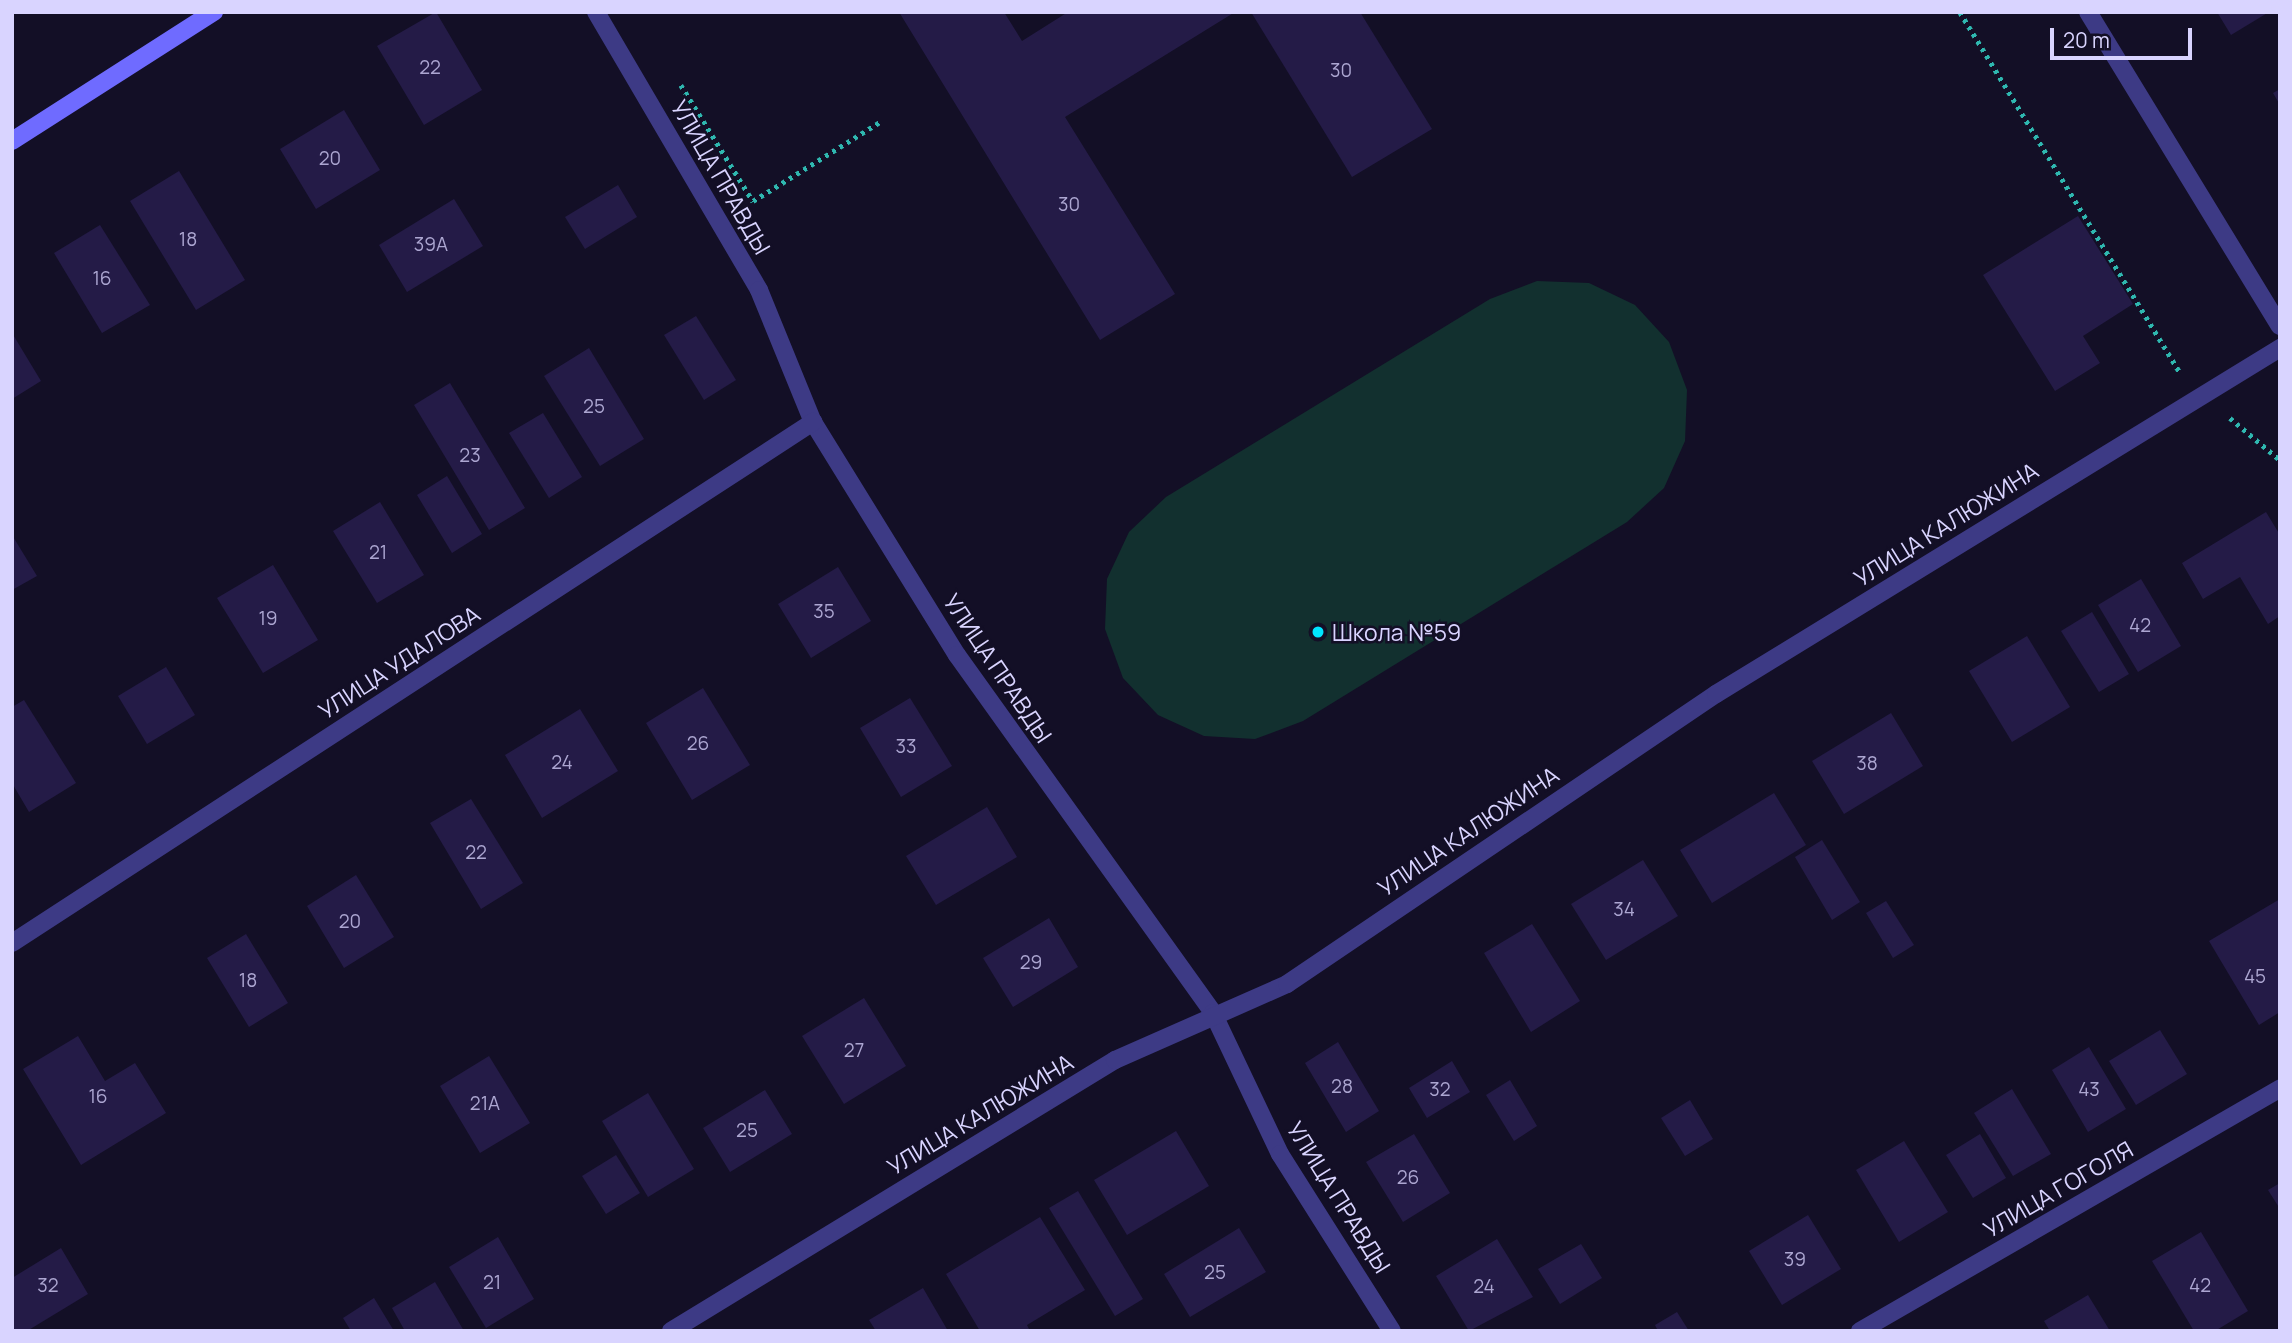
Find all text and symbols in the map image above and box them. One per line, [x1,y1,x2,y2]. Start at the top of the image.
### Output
scale bar [2054,14,2196,58]
text: 20 m [2063,26,2110,54]
house number: 22 [419,57,441,79]
house number: 30 [1330,60,1352,82]
street label: УЛИЦА ПРАВДЫ [666,95,776,259]
house number: 20 [319,148,341,170]
house number: 30 [1058,194,1080,216]
house number: 18 [179,229,197,251]
house number: 39А [414,234,448,256]
house number: 16 [92,268,112,290]
house number: 25 [583,396,605,418]
house number: 23 [459,445,481,467]
street label: УЛИЦА КАЛЮЖИНА [1849,456,2043,592]
house number: 21 [369,542,387,564]
street label: УЛИЦА ПРАВДЫ [938,588,1058,748]
street label: УЛИЦА УДАЛОВА [313,600,485,724]
house number: 35 [813,601,835,623]
house number: 19 [258,608,278,630]
house number: 42 [2129,615,2151,637]
place label: Школа №59 [1332,618,1461,646]
marker: Школа №59 [1310,624,1326,640]
house number: 26 [687,733,709,755]
house number: 33 [895,736,917,758]
house number: 24 [551,752,573,774]
house number: 38 [1856,753,1878,775]
street label: УЛИЦА КАЛЮЖИНА [1372,760,1564,902]
house number: 22 [465,842,487,864]
house number: 34 [1613,899,1635,921]
house number: 20 [339,911,361,933]
house number: 29 [1020,952,1042,974]
house number: 45 [2244,966,2266,988]
house number: 18 [239,970,257,992]
house number: 27 [844,1040,864,1062]
street label: УЛИЦА КАЛЮЖИНА [882,1048,1078,1180]
house number: 28 [1331,1076,1353,1098]
house number: 32 [1429,1079,1451,1101]
house number: 43 [2078,1079,2100,1101]
house number: 16 [88,1086,108,1108]
house number: 21А [470,1093,500,1115]
street label: УЛИЦА ПРАВДЫ [1281,1116,1397,1278]
house number: 25 [736,1120,758,1142]
street label: УЛИЦА ГОГОЛЯ [1978,1135,2138,1243]
house number: 26 [1397,1167,1419,1189]
house number: 39 [1784,1249,1806,1271]
house number: 25 [1204,1262,1226,1284]
house number: 21 [483,1272,501,1294]
house number: 32 [37,1275,59,1297]
house number: 42 [2189,1275,2211,1297]
house number: 24 [1473,1276,1495,1298]

